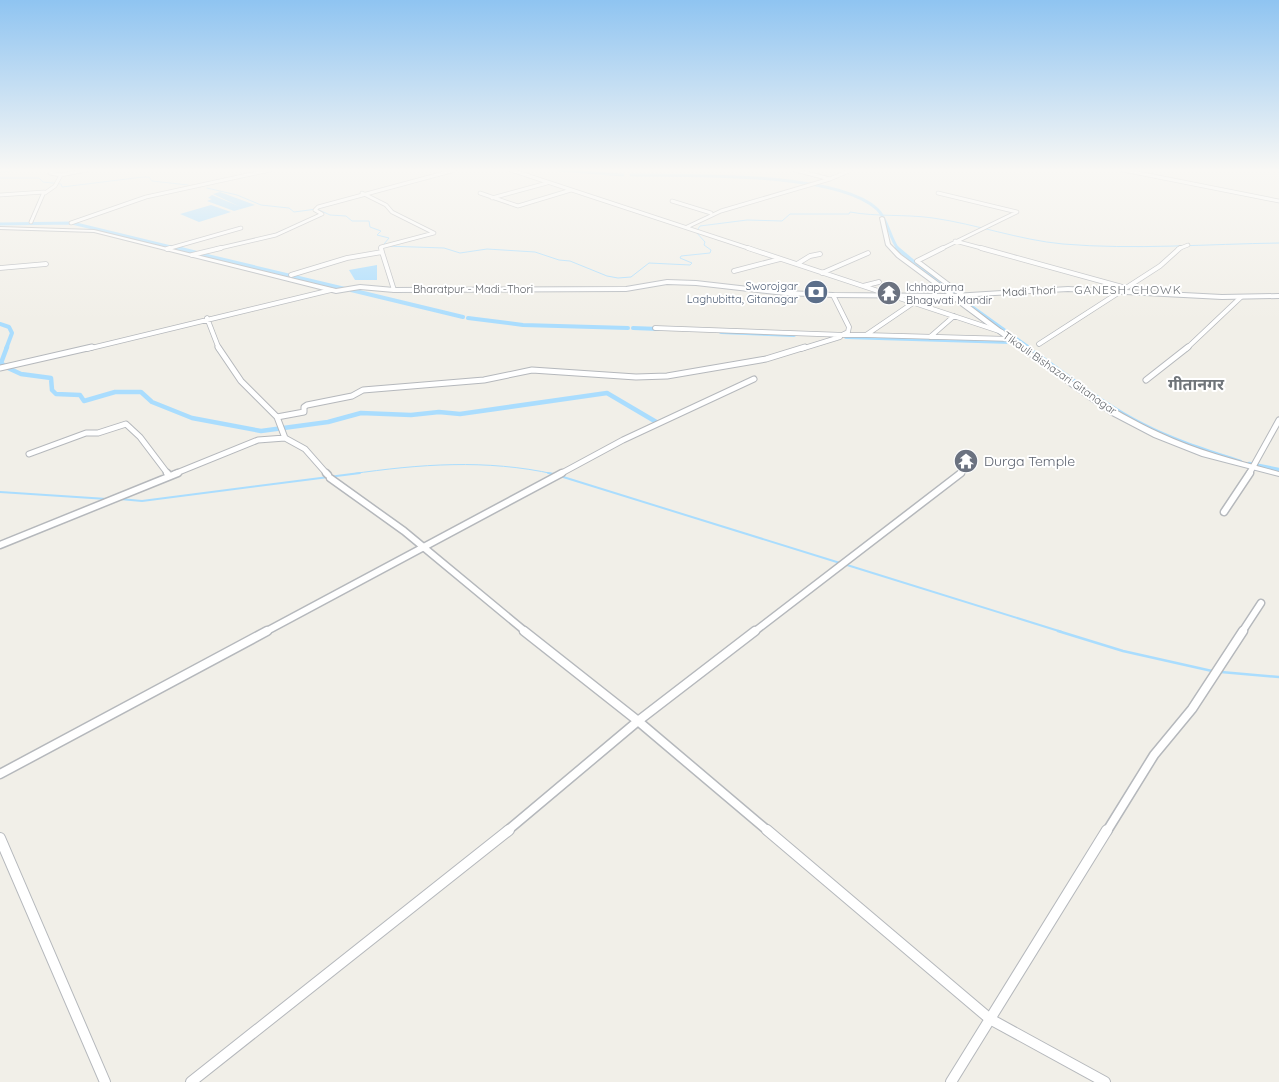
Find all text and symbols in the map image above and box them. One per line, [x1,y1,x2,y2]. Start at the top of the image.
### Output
place label: Sworojgar Laghubitta, Gitanagar [687,279,799,306]
bank icon: Sworojgar Laghubitta, Gitanagar [803,279,829,305]
temple icon: Ichhapurna Bhagwati Mandir [876,280,902,306]
place label: Ichhapurna Bhagwati Mandir [906,280,993,307]
street label: Bharatpur - Madi -Thori [413,282,533,296]
district label: GANESH CHOWK [1074,282,1182,297]
street label: Madi Thori [1002,283,1056,299]
street label: Tikauli Bishazari Gitanagar [1000,328,1120,418]
district label: गीतानगर [1168,374,1225,394]
temple icon: Durga Temple [953,448,979,474]
place label: Durga Temple [984,452,1075,470]

